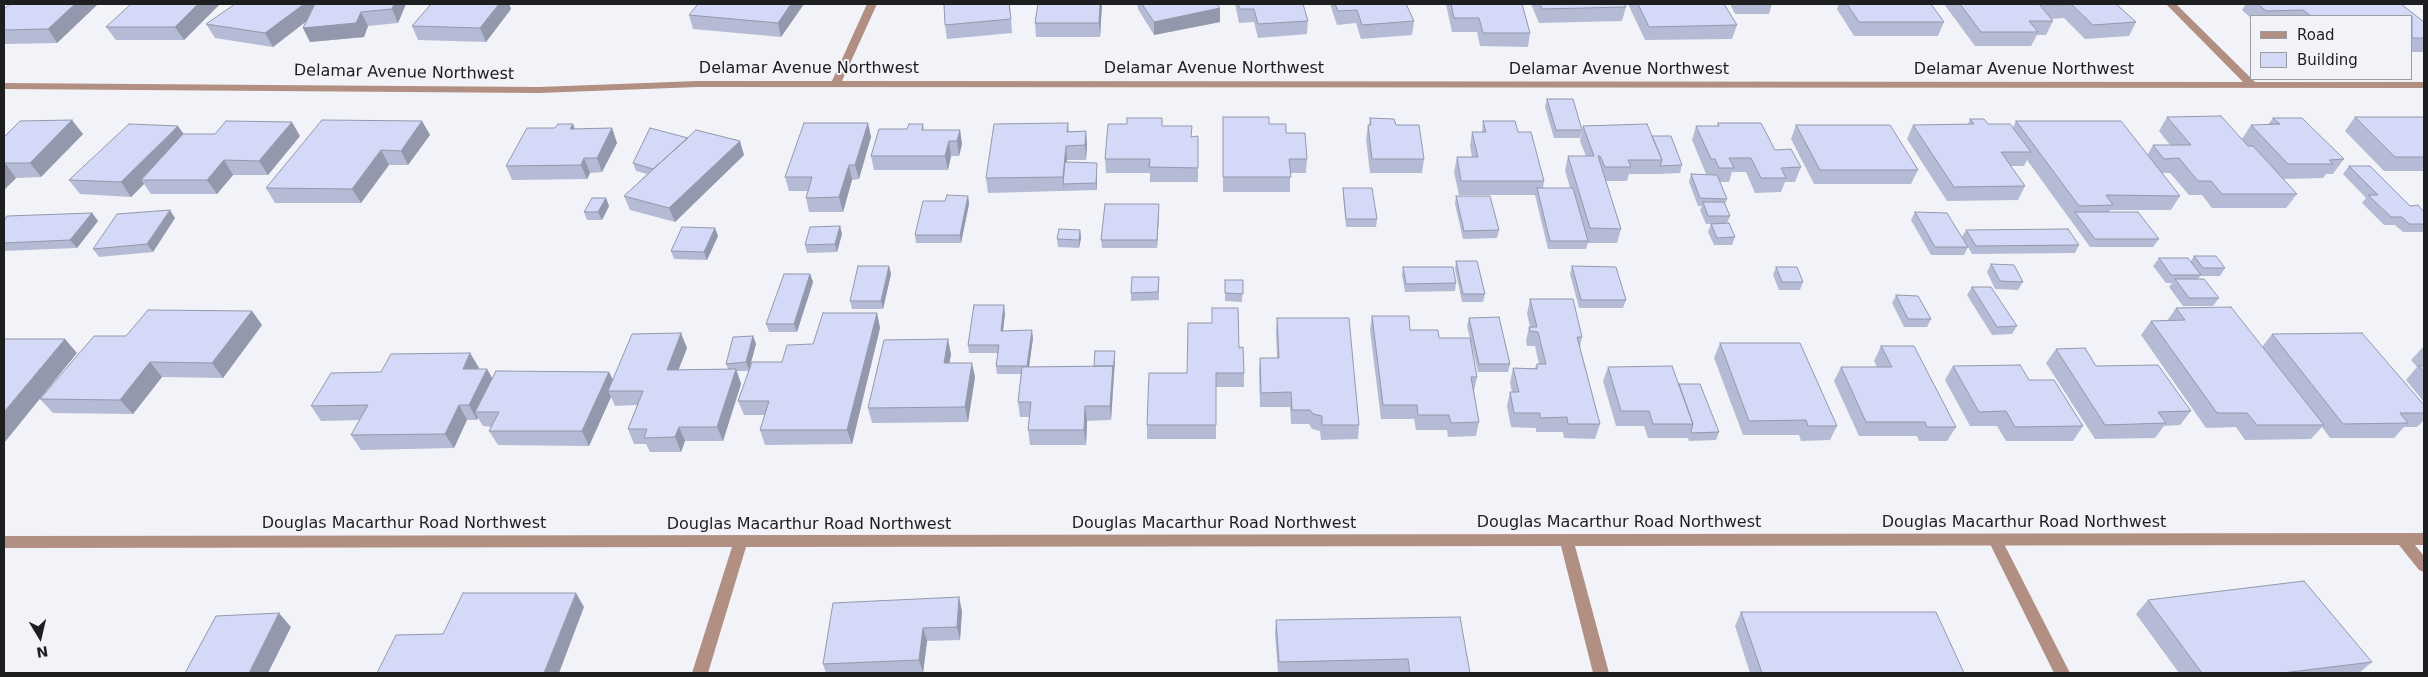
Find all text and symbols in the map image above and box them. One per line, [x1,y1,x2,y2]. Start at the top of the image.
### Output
legend [2250,15,2413,80]
text: Road [2297,26,2335,44]
text: Building [2297,51,2358,69]
street label: Delamar Avenue Northwest [699,59,919,79]
street label: Delamar Avenue Northwest [1104,59,1324,79]
street label: Delamar Avenue Northwest [1509,60,1729,80]
street label: Delamar Avenue Northwest [1914,60,2134,80]
street label: Delamar Avenue Northwest [294,61,514,85]
street label: Douglas Macarthur Road Northwest [1477,513,1761,533]
street label: Douglas Macarthur Road Northwest [1882,513,2166,533]
street label: Douglas Macarthur Road Northwest [262,514,546,534]
street label: Douglas Macarthur Road Northwest [1072,514,1356,534]
street label: Douglas Macarthur Road Northwest [667,515,951,535]
north arrow [15,612,65,662]
text: N [35,643,49,661]

